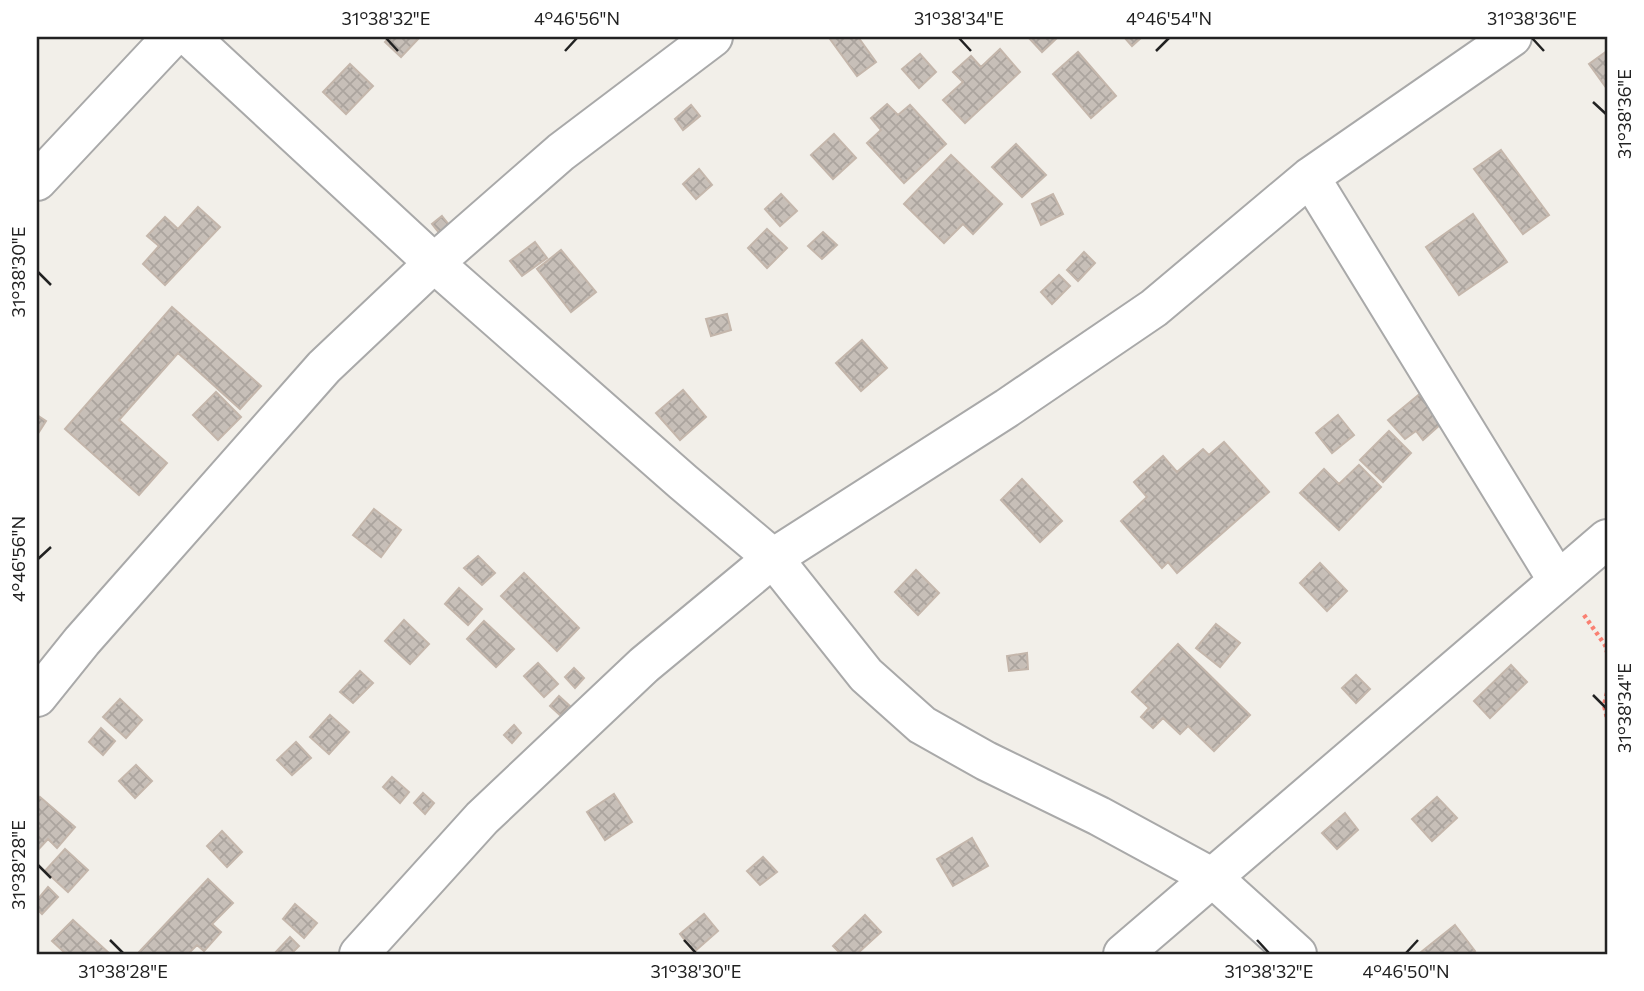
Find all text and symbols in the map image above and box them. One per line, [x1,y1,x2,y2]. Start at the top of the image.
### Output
text: 31°38'32"E [342,7,430,29]
text: 4°46'56"N [534,7,620,29]
text: 31°38'34"E [914,7,1004,29]
text: 4°46'54"N [1126,7,1212,29]
text: 31°38'36"E [1487,7,1577,29]
text: 31°38'36"E [1613,69,1635,159]
text: 31°38'30"E [7,227,29,317]
text: 4°46'56"N [7,516,29,602]
text: 31°38'34"E [1613,663,1635,753]
text: 31°38'28"E [7,820,29,910]
text: 31°38'28"E [78,960,168,982]
text: 31°38'30"E [651,960,741,982]
text: 31°38'32"E [1225,960,1313,982]
text: 4°46'50"N [1363,960,1449,982]

